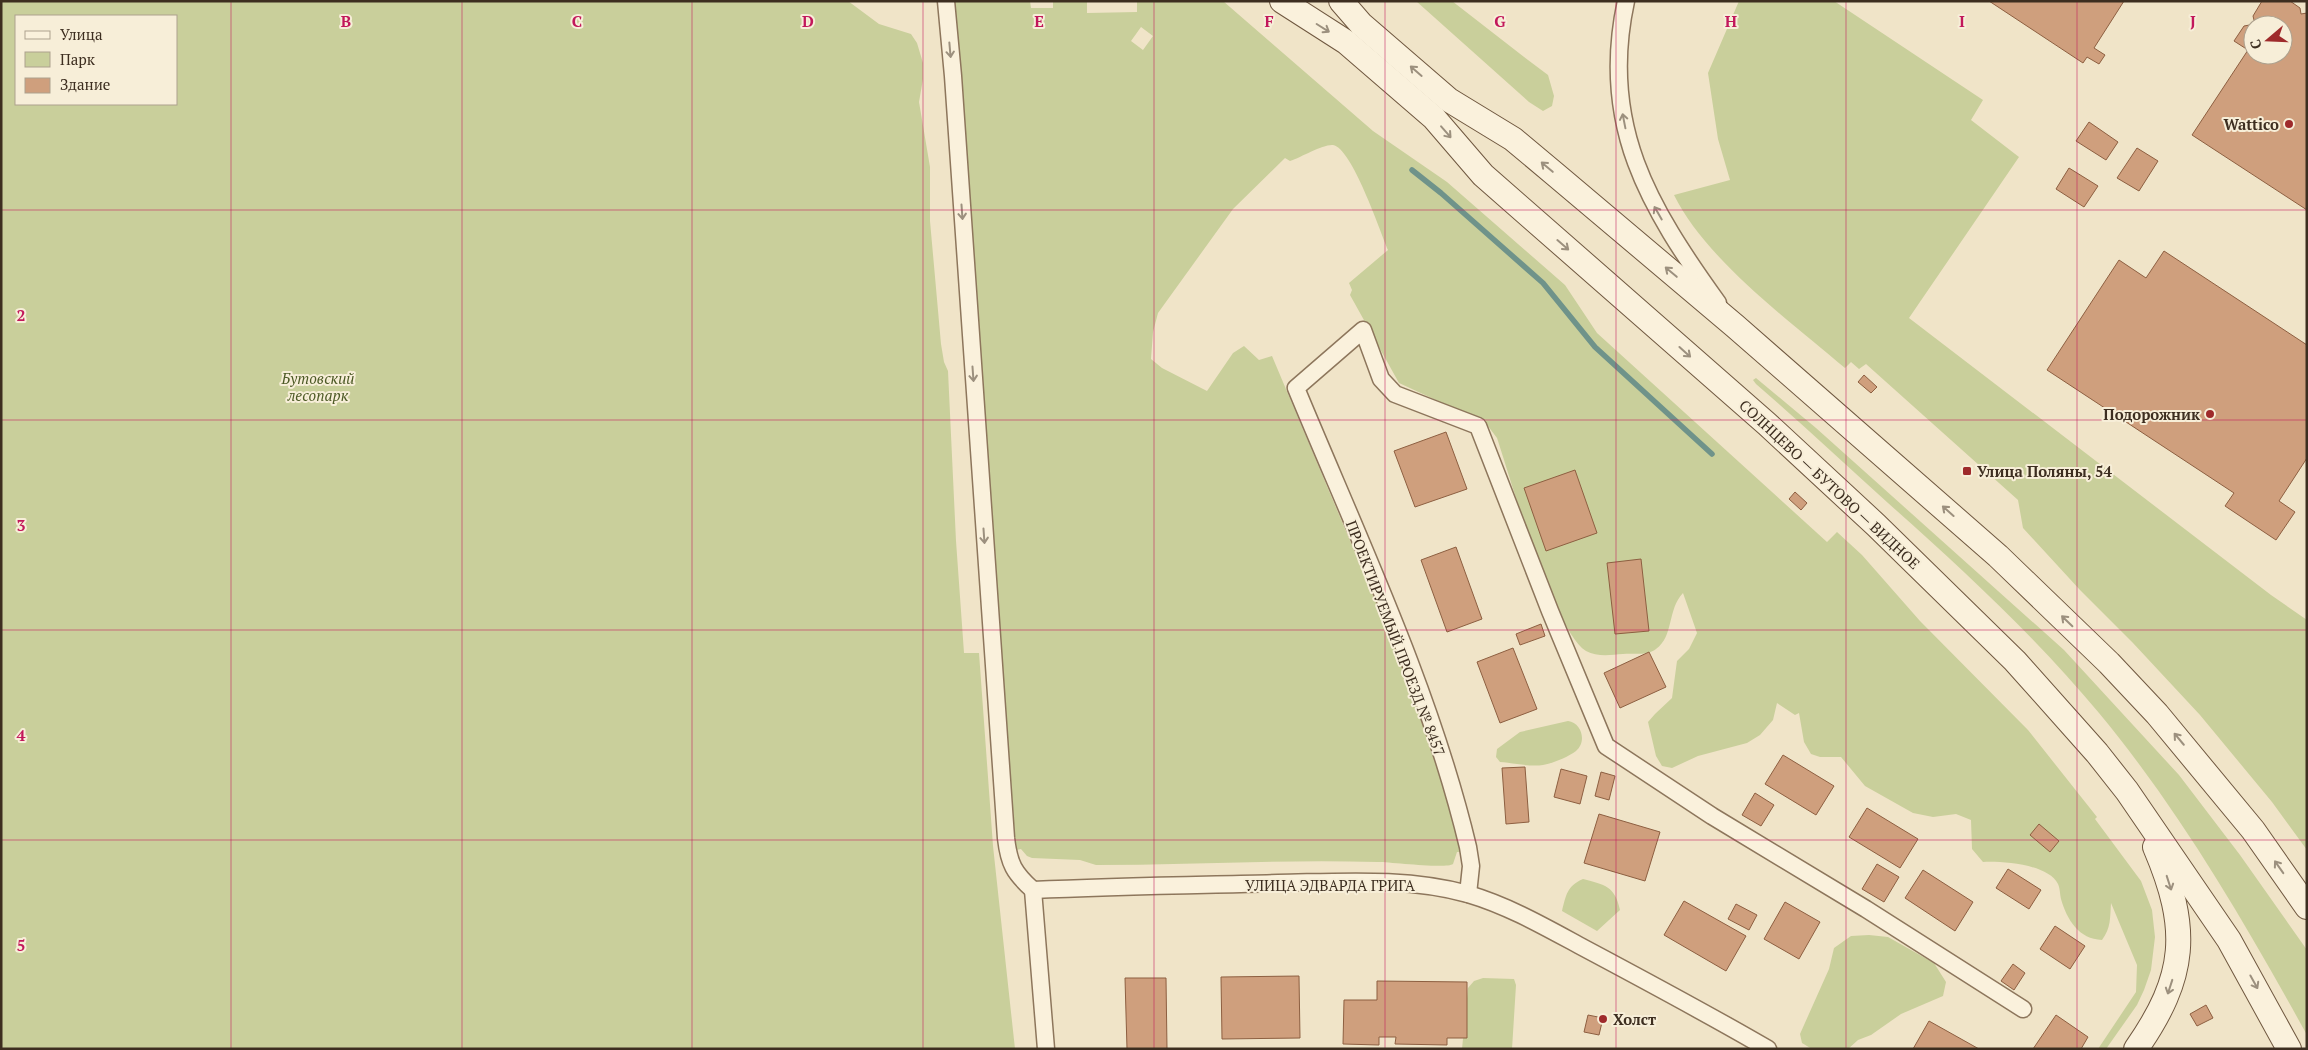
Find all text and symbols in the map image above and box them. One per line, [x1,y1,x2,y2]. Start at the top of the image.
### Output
text: B [341,10,351,32]
text: C [572,10,582,32]
text: D [802,10,814,32]
text: E [1034,10,1044,32]
text: F [1264,10,1274,32]
text: G [1494,10,1506,32]
text: H [1725,10,1737,32]
text: I [1959,10,1965,32]
text: J [2190,10,2196,32]
legend [15,15,178,105]
north arrow [2243,15,2293,65]
one-way arrow [1315,23,1329,33]
text: Улица [60,24,103,44]
text: С [2245,37,2266,52]
one-way arrow [945,41,955,57]
text: Парк [60,49,96,69]
one-way arrow [1409,66,1422,77]
text: Здание [60,74,110,94]
one-way arrow [1618,113,1628,129]
place label: Wattico [2223,114,2279,134]
marker: Wattico [2283,118,2295,130]
one-way arrow [1441,126,1452,139]
one-way arrow [1540,161,1553,172]
one-way arrow [957,204,966,220]
one-way arrow [1653,206,1663,221]
one-way arrow [1556,239,1569,250]
one-way arrow [1664,266,1677,277]
text: 2 [16,304,26,326]
one-way arrow [1679,346,1692,358]
one-way arrow [968,366,977,382]
park label: Бутовский лесопарк [281,368,354,405]
street label: СОЛНЦЕВО — БУТОВО — ВИДНОЕ [1735,395,1925,573]
place label: Подорожник [2103,404,2200,424]
marker: Подорожник [2204,408,2216,420]
place label: Улица Поляны, 54 [1977,461,2112,481]
marker: Улица Поляны, 54 [1961,465,1973,477]
one-way arrow [1941,506,1954,517]
text: 3 [16,514,26,536]
street label: ПРОЕКТИРУЕМЫЙ ПРОЕЗД № 8457 [1342,517,1450,759]
one-way arrow [979,528,988,544]
one-way arrow [2061,615,2073,628]
text: 4 [16,724,26,746]
one-way arrow [2173,733,2185,746]
one-way arrow [2274,860,2284,874]
street label: УЛИЦА ЭДВАРДА ГРИГА [1245,875,1416,895]
one-way arrow [2165,875,2174,890]
text: 5 [16,934,26,956]
one-way arrow [2249,975,2259,989]
one-way arrow [2165,979,2174,995]
place label: Холст [1613,1009,1656,1029]
marker: Холст [1597,1013,1609,1025]

